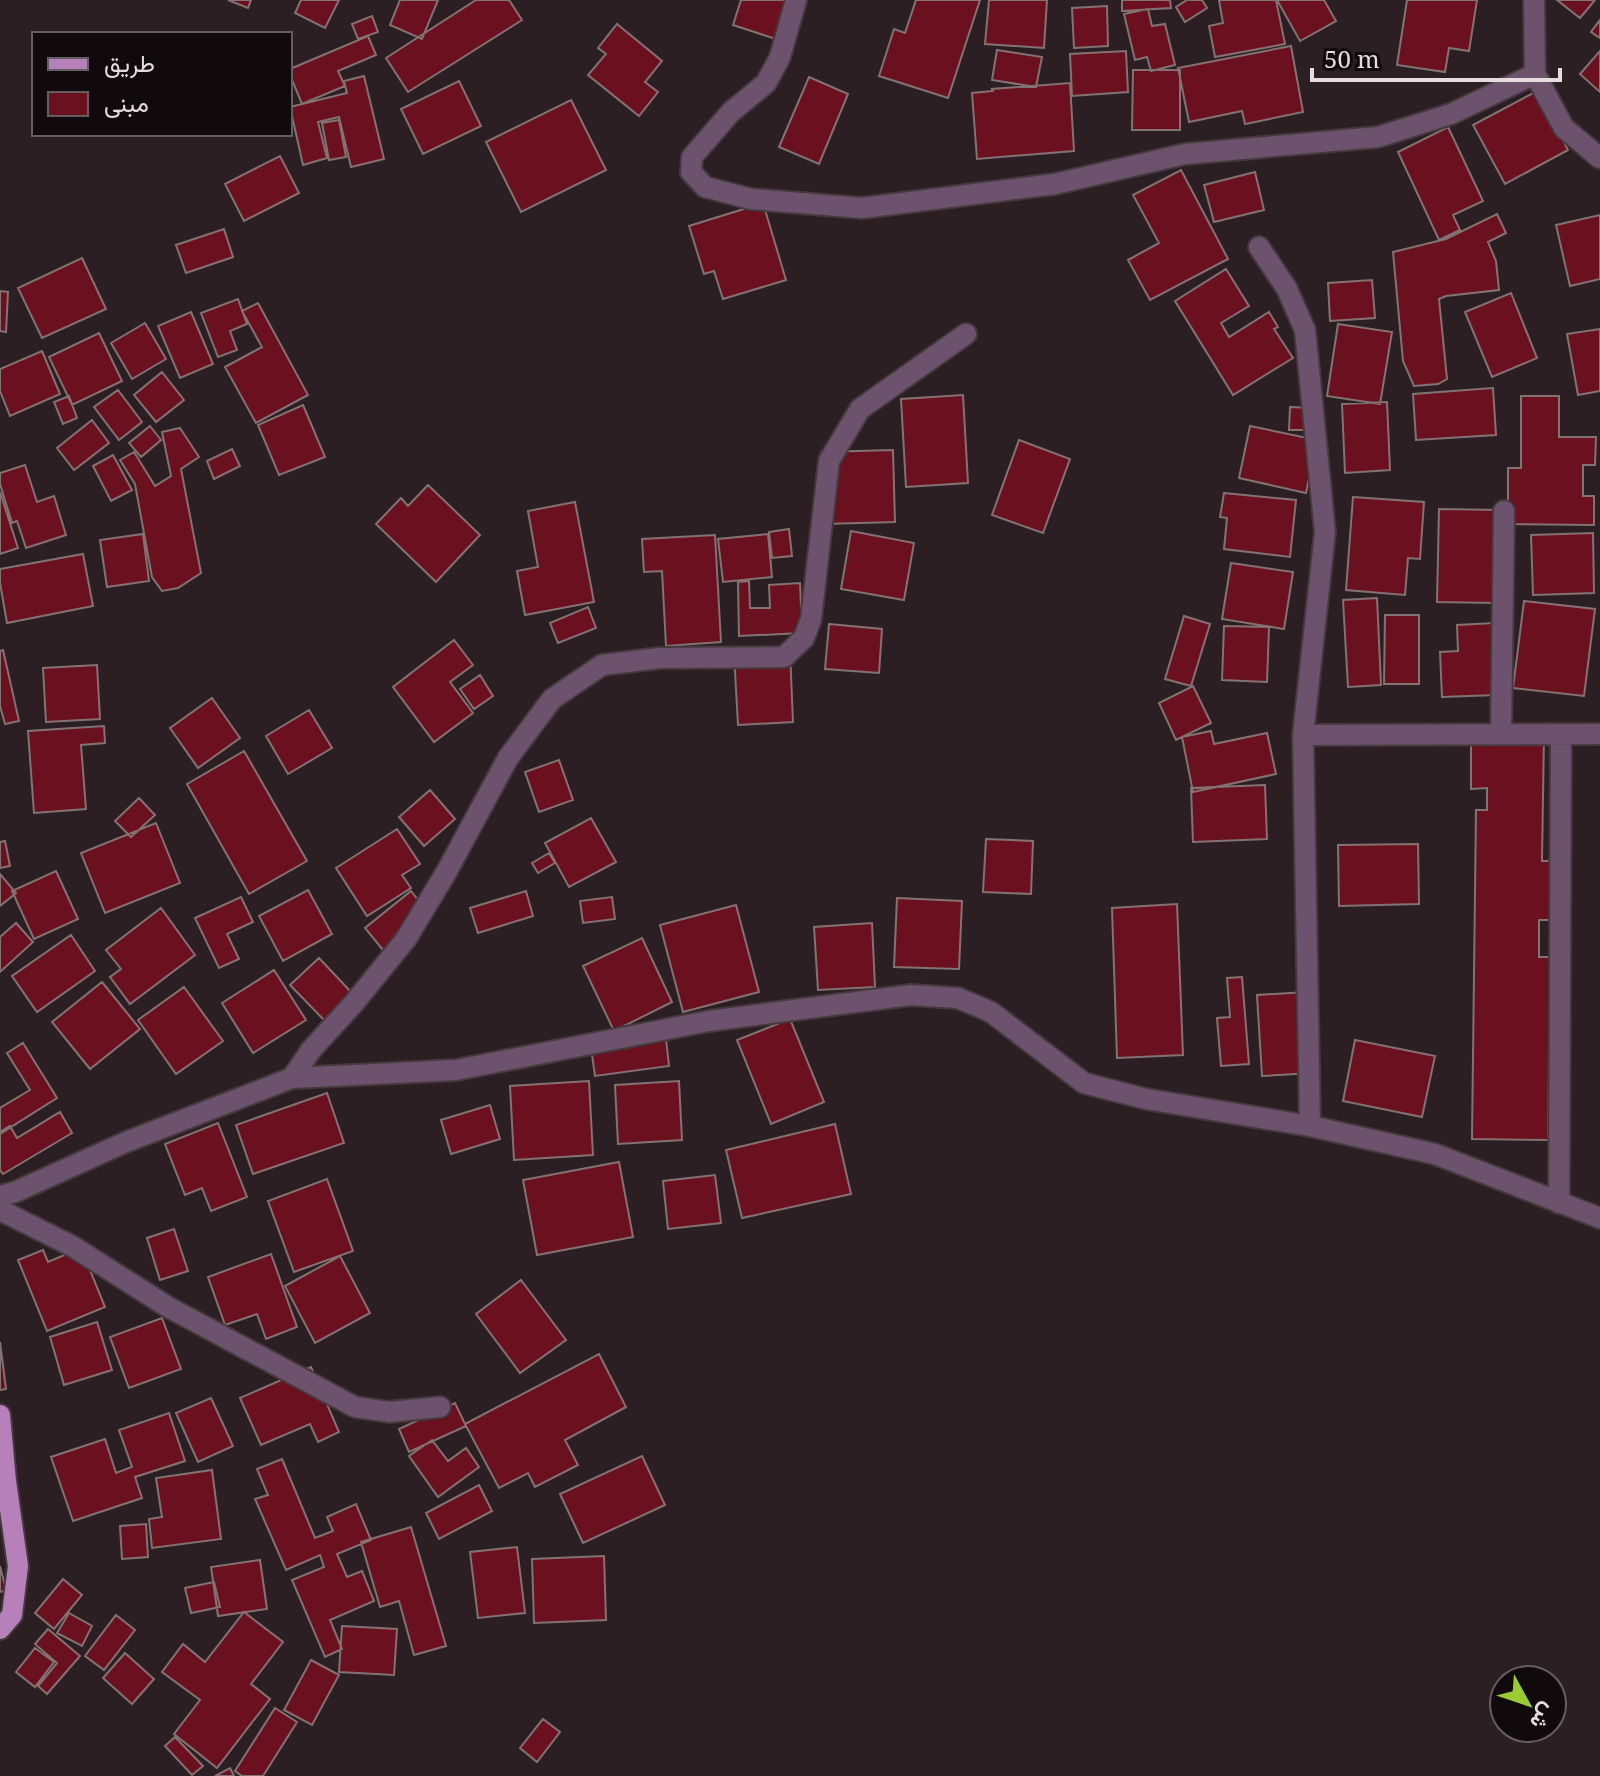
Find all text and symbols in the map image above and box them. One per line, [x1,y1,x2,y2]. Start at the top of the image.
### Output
legend [32,32,292,136]
scale bar [1312,32,1560,82]
text: 50 m [1324,42,1380,75]
text: طريق [104,46,155,79]
text: مبنى [104,86,149,119]
north arrow [1488,1664,1568,1744]
text: ش [1524,1698,1564,1737]

